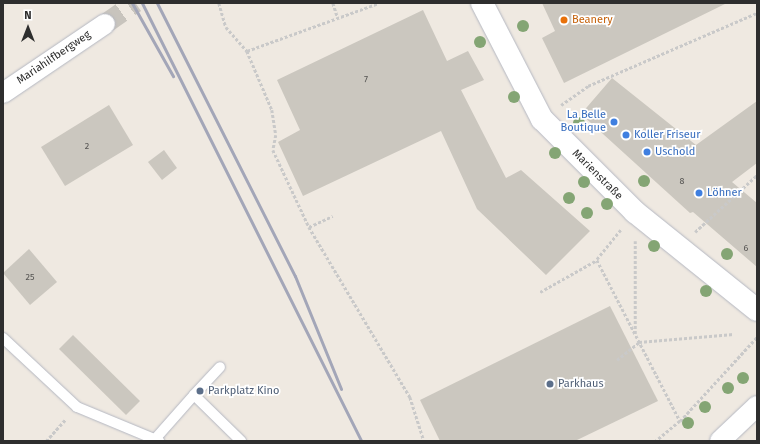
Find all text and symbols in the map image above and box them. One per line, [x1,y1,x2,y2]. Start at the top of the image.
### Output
north arrow [8,8,48,48]
text: N [24,9,32,22]
place label: Beanery [572,13,613,27]
marker: Beanery [559,15,569,25]
street label: Mariahilfbergweg [15,28,93,88]
house number: 7 [364,74,368,84]
place label: La Belle Boutique [560,109,606,135]
marker: La Belle Boutique [609,117,619,127]
place label: Koller Friseur [634,128,700,142]
marker: Koller Friseur [621,130,631,140]
house number: 2 [85,141,89,151]
place label: Uschold [655,145,695,159]
street label: Marienstraße [569,147,625,203]
marker: Uschold [642,147,652,157]
house number: 8 [680,176,684,186]
place label: Löhner [707,186,742,200]
marker: Löhner [694,188,704,198]
house number: 6 [744,243,748,253]
house number: 25 [26,272,34,282]
place label: Parkhaus [558,377,604,391]
marker: Parkhaus [545,379,555,389]
place label: Parkplatz Kino [208,384,279,398]
marker: Parkplatz Kino [195,386,205,396]

